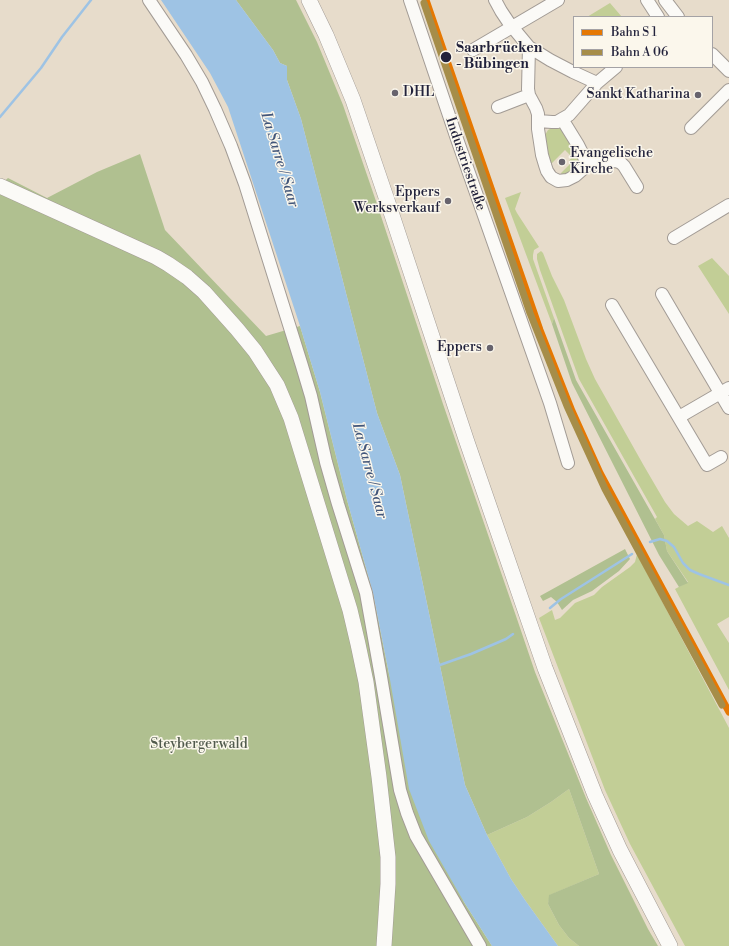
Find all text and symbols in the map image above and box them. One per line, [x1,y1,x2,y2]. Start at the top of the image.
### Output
legend [573,16,713,68]
text: Bahn S 1 [611,25,657,40]
place label: Saarbrücken - Bübingen [456,41,542,74]
text: Bahn A 06 [611,45,668,60]
marker: Saarbrücken - Bübingen [439,50,453,64]
place label: DHL [403,85,434,101]
place label: Sankt Katharina [587,87,690,103]
marker: DHL [390,88,400,98]
marker: Sankt Katharina [693,90,703,100]
water label: La Sarre / Saar [256,110,302,210]
street label: Industriestraße [441,115,489,213]
place label: Evangelische Kirche [570,146,653,178]
marker: Evangelische Kirche [557,157,567,167]
place label: Eppers Werksverkauf [353,185,440,218]
marker: Eppers Werksverkauf [443,196,453,206]
place label: Eppers [437,340,482,356]
marker: Eppers [485,343,495,353]
water label: La Sarre / Saar [348,421,390,521]
park label: Steybergerwald [150,737,248,753]

